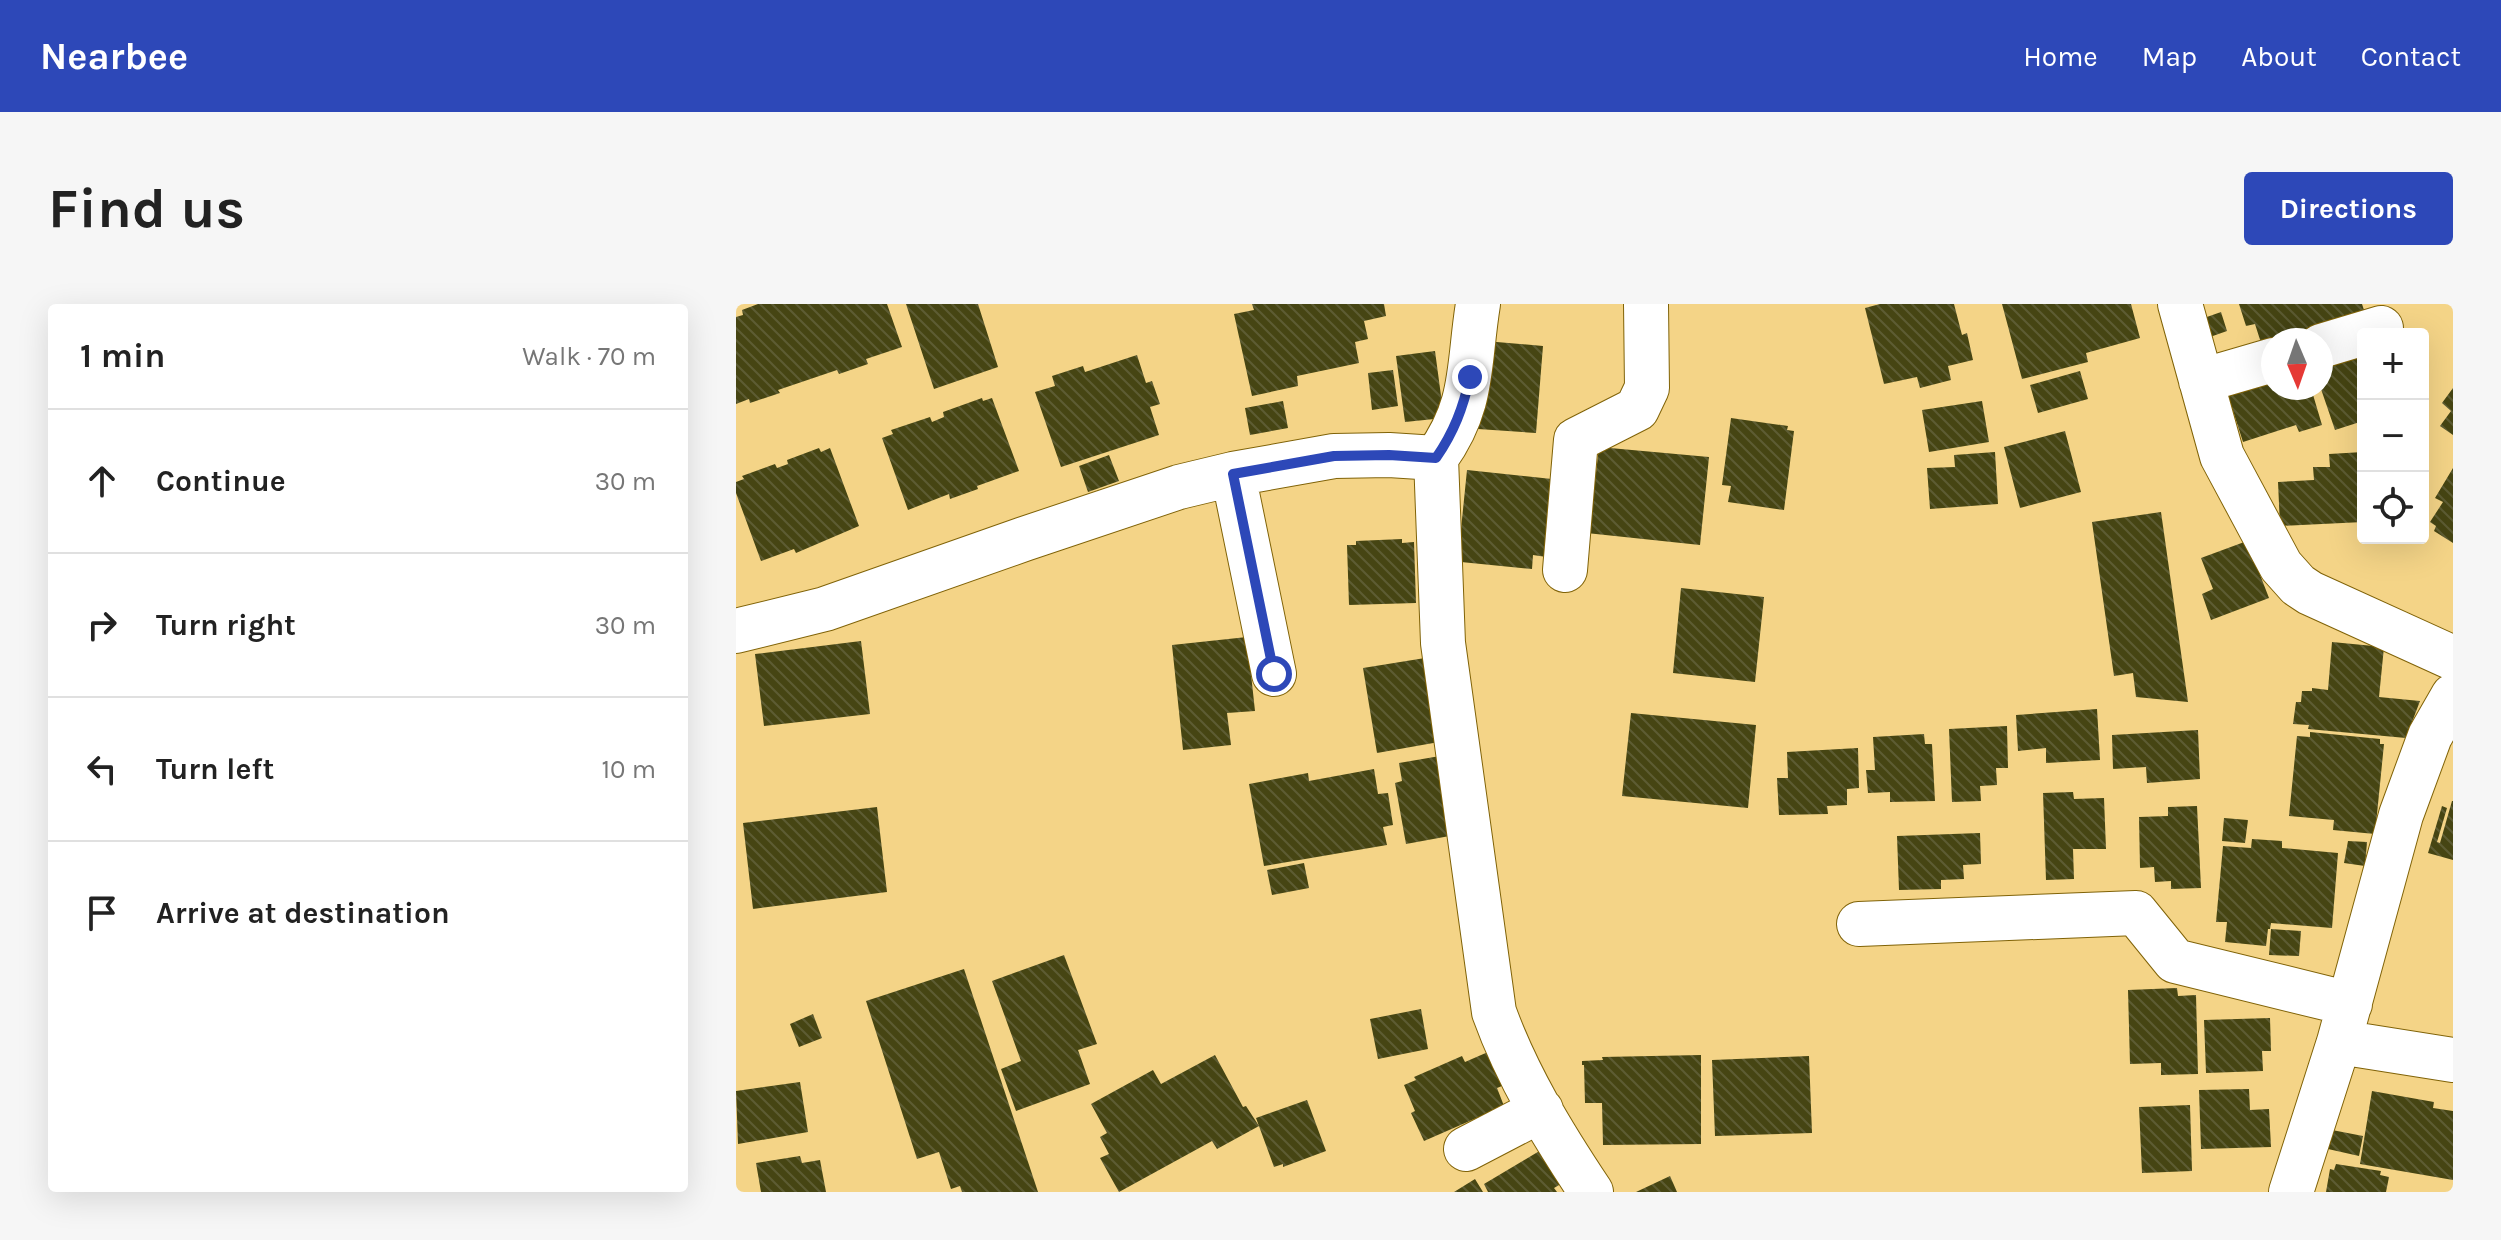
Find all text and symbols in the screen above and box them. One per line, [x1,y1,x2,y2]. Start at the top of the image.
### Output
text: Nearbee [40,34,188,79]
text: Home [2023,40,2098,73]
text: Map [2142,40,2197,73]
text: About [2241,40,2317,73]
text: Contact [2361,40,2461,73]
button: Directions [2244,172,2453,245]
text: Find us [48,176,245,241]
north arrow [2261,328,2333,400]
map controls [2357,328,2429,544]
button: + [2357,328,2429,400]
text: 1 min [80,336,165,376]
text: Walk · 70 m [522,341,656,372]
route end [1452,359,1488,395]
button: − [2357,400,2429,472]
icon: ahead [80,459,124,503]
text: Continue [156,463,286,499]
text: 30 m [595,466,656,497]
button: locate [2357,472,2429,544]
icon: right [80,603,124,647]
text: Turn right [156,607,296,643]
text: 30 m [595,610,656,641]
route start [1256,656,1292,692]
icon: left [80,747,124,791]
text: Turn left [156,751,274,787]
text: 10 m [601,754,656,785]
icon: arrive [80,891,124,935]
text: Arrive at destination [156,895,450,931]

